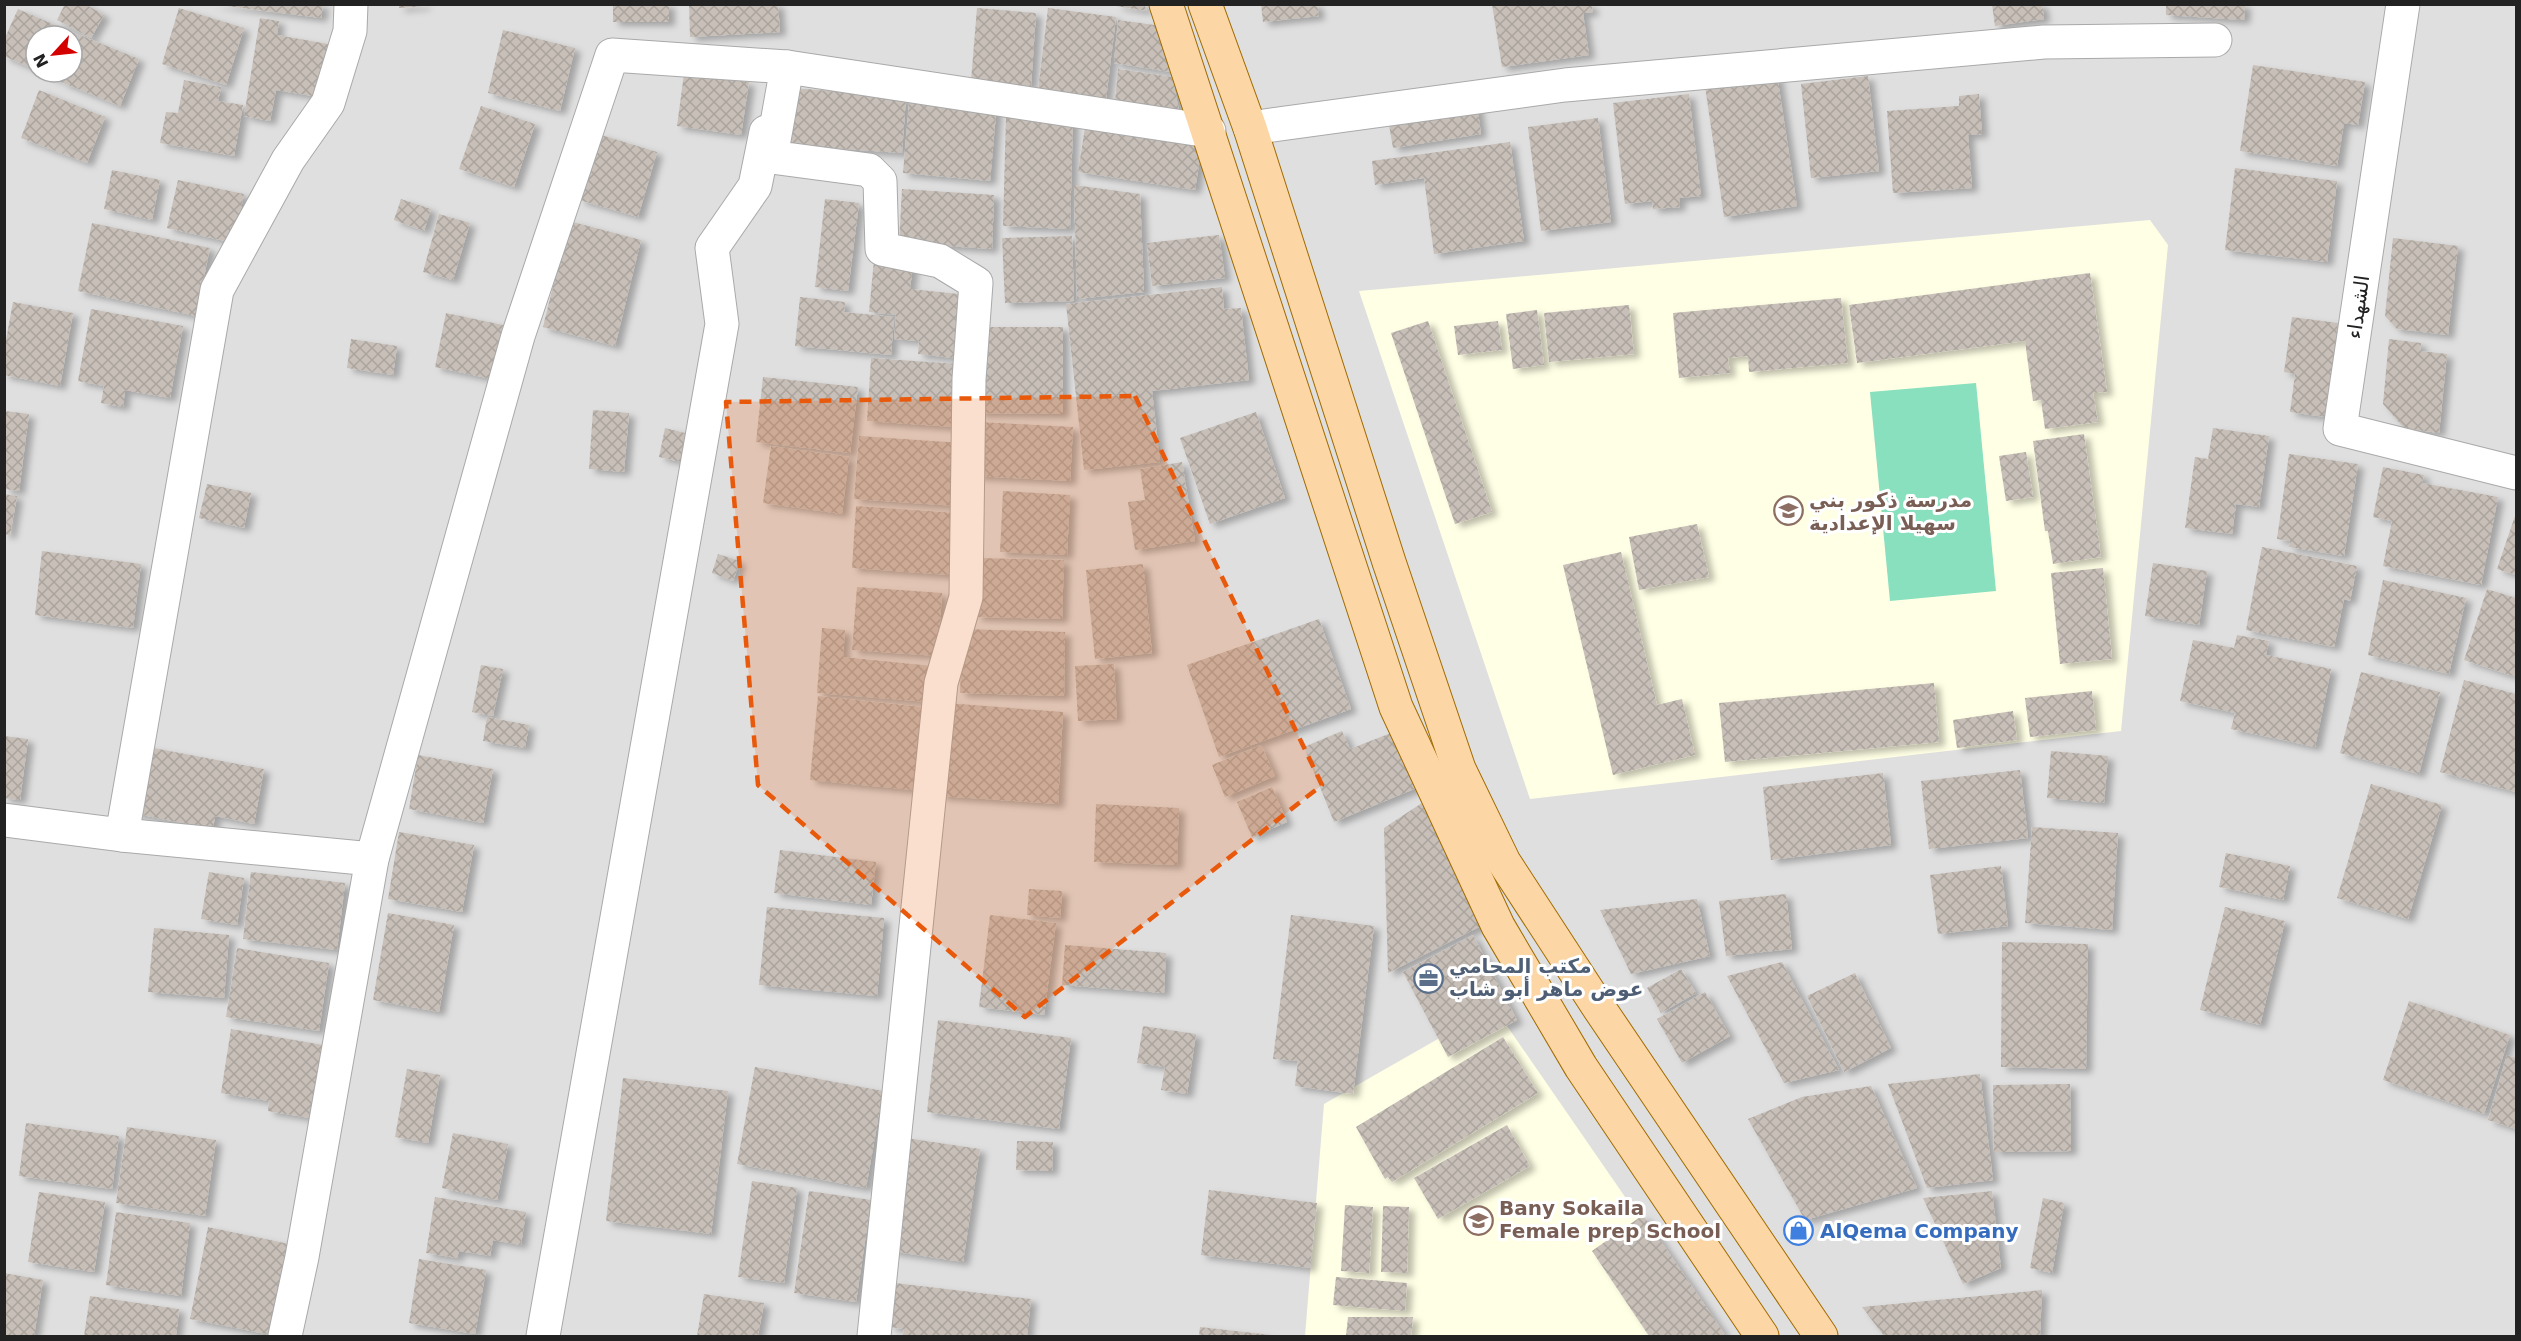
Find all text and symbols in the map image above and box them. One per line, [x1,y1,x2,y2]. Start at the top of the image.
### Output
north arrow [24,24,84,84]
text: N [30,50,53,71]
street label: الشهداء [2342,274,2374,340]
place label: مدرسة ذكور بني سهيلا الإعدادية [1809,488,1972,535]
school or university icon: مدرسة ذكور بني سهيلا الإعدادية [1772,495,1804,527]
place label: مكتب المحامي عوض ماهر أبو شاب [1449,954,1643,1001]
office icon: مكتب المحامي عوض ماهر أبو شاب [1412,962,1444,994]
place label: Bany Sokaila Female prep School [1499,1196,1721,1243]
school or university icon: Bany Sokaila Female prep School [1462,1204,1494,1236]
shop icon: AlQema Company [1783,1215,1815,1247]
place label: AlQema Company [1820,1219,2019,1243]

